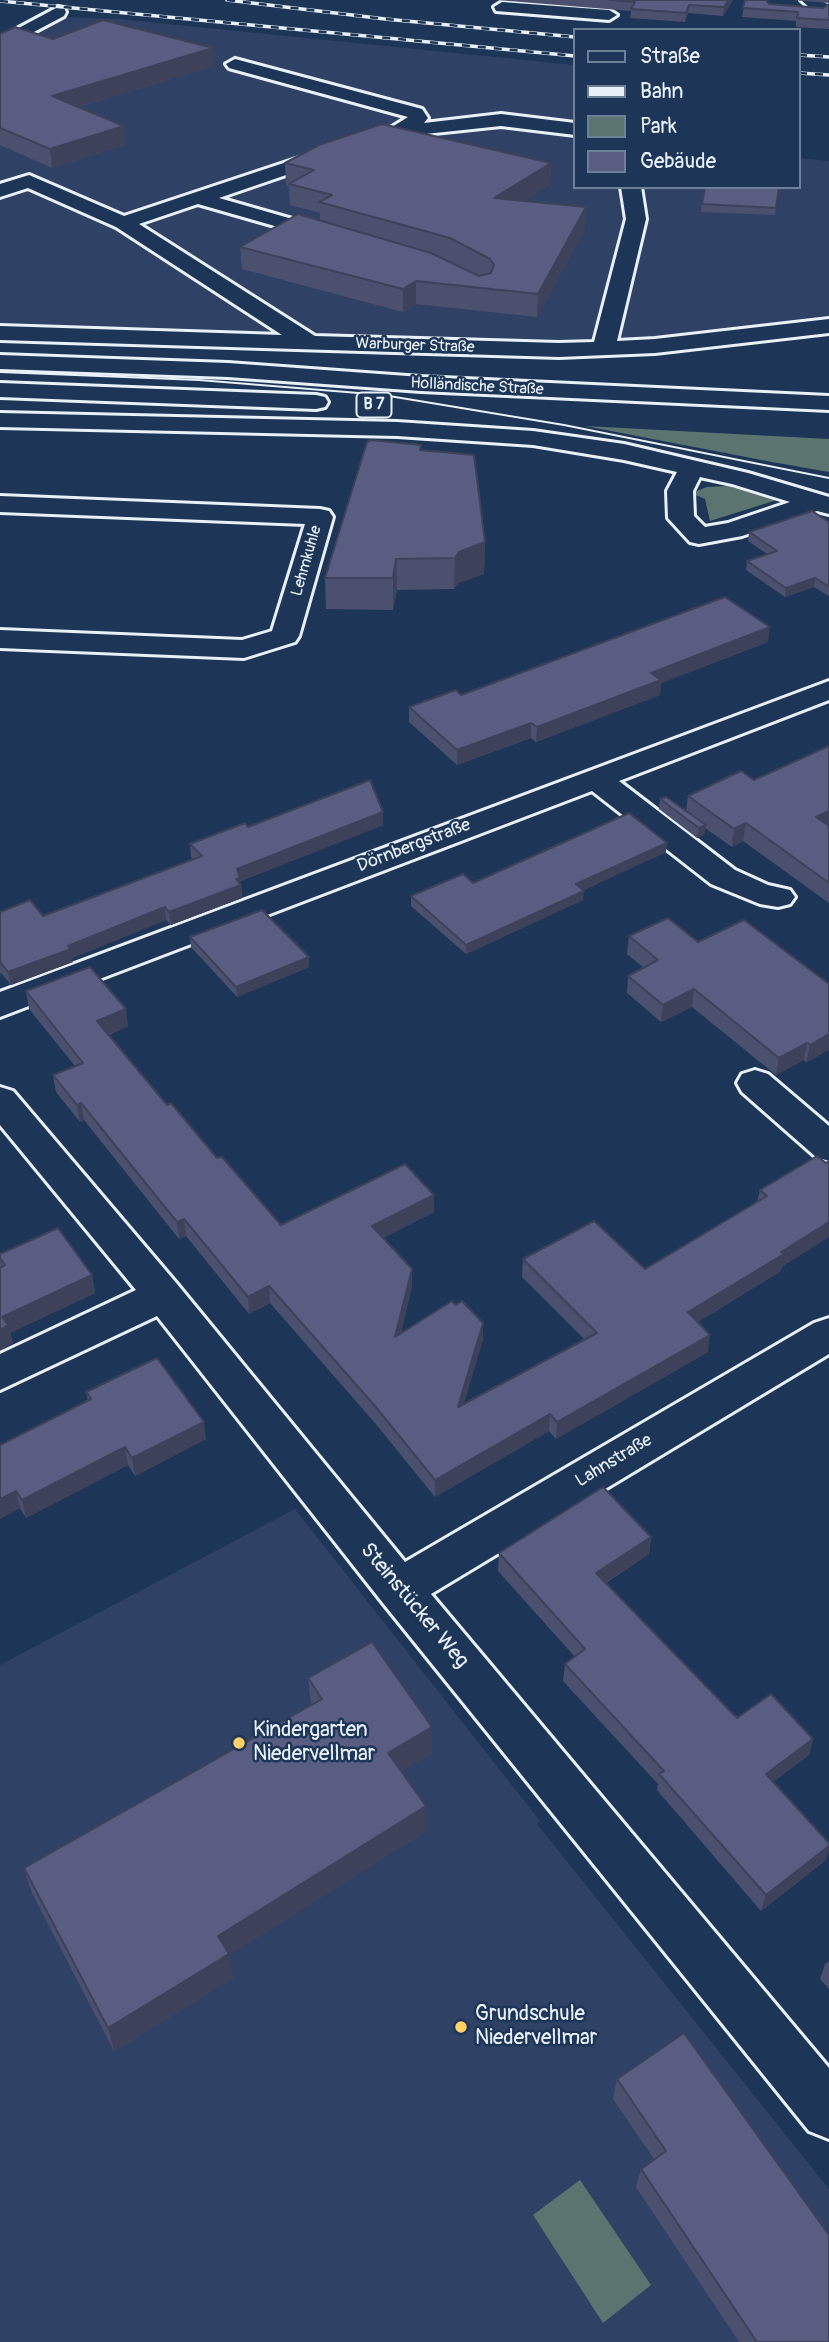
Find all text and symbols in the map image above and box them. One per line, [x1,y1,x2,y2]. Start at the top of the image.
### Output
legend [574,28,801,189]
text: Straße [640,43,700,70]
text: Bahn [640,78,683,105]
text: Park [640,113,677,140]
text: Gebäude [640,148,716,175]
street label: Warburger Straße [355,334,475,358]
street label: Holländische Straße [410,374,544,400]
road number: B 7 [356,392,392,418]
street label: Lehmkuhle [288,523,326,599]
street label: Dörnbergstraße [354,814,474,878]
street label: Lahnstraße [572,1430,656,1492]
street label: Steinstücker Weg [354,1538,474,1674]
place label: Kindergarten Niedervellmar [253,1718,375,1768]
marker: Kindergarten Niedervellmar [231,1735,247,1751]
place label: Grundschule Niedervellmar [475,2002,597,2052]
marker: Grundschule Niedervellmar [453,2019,469,2035]

